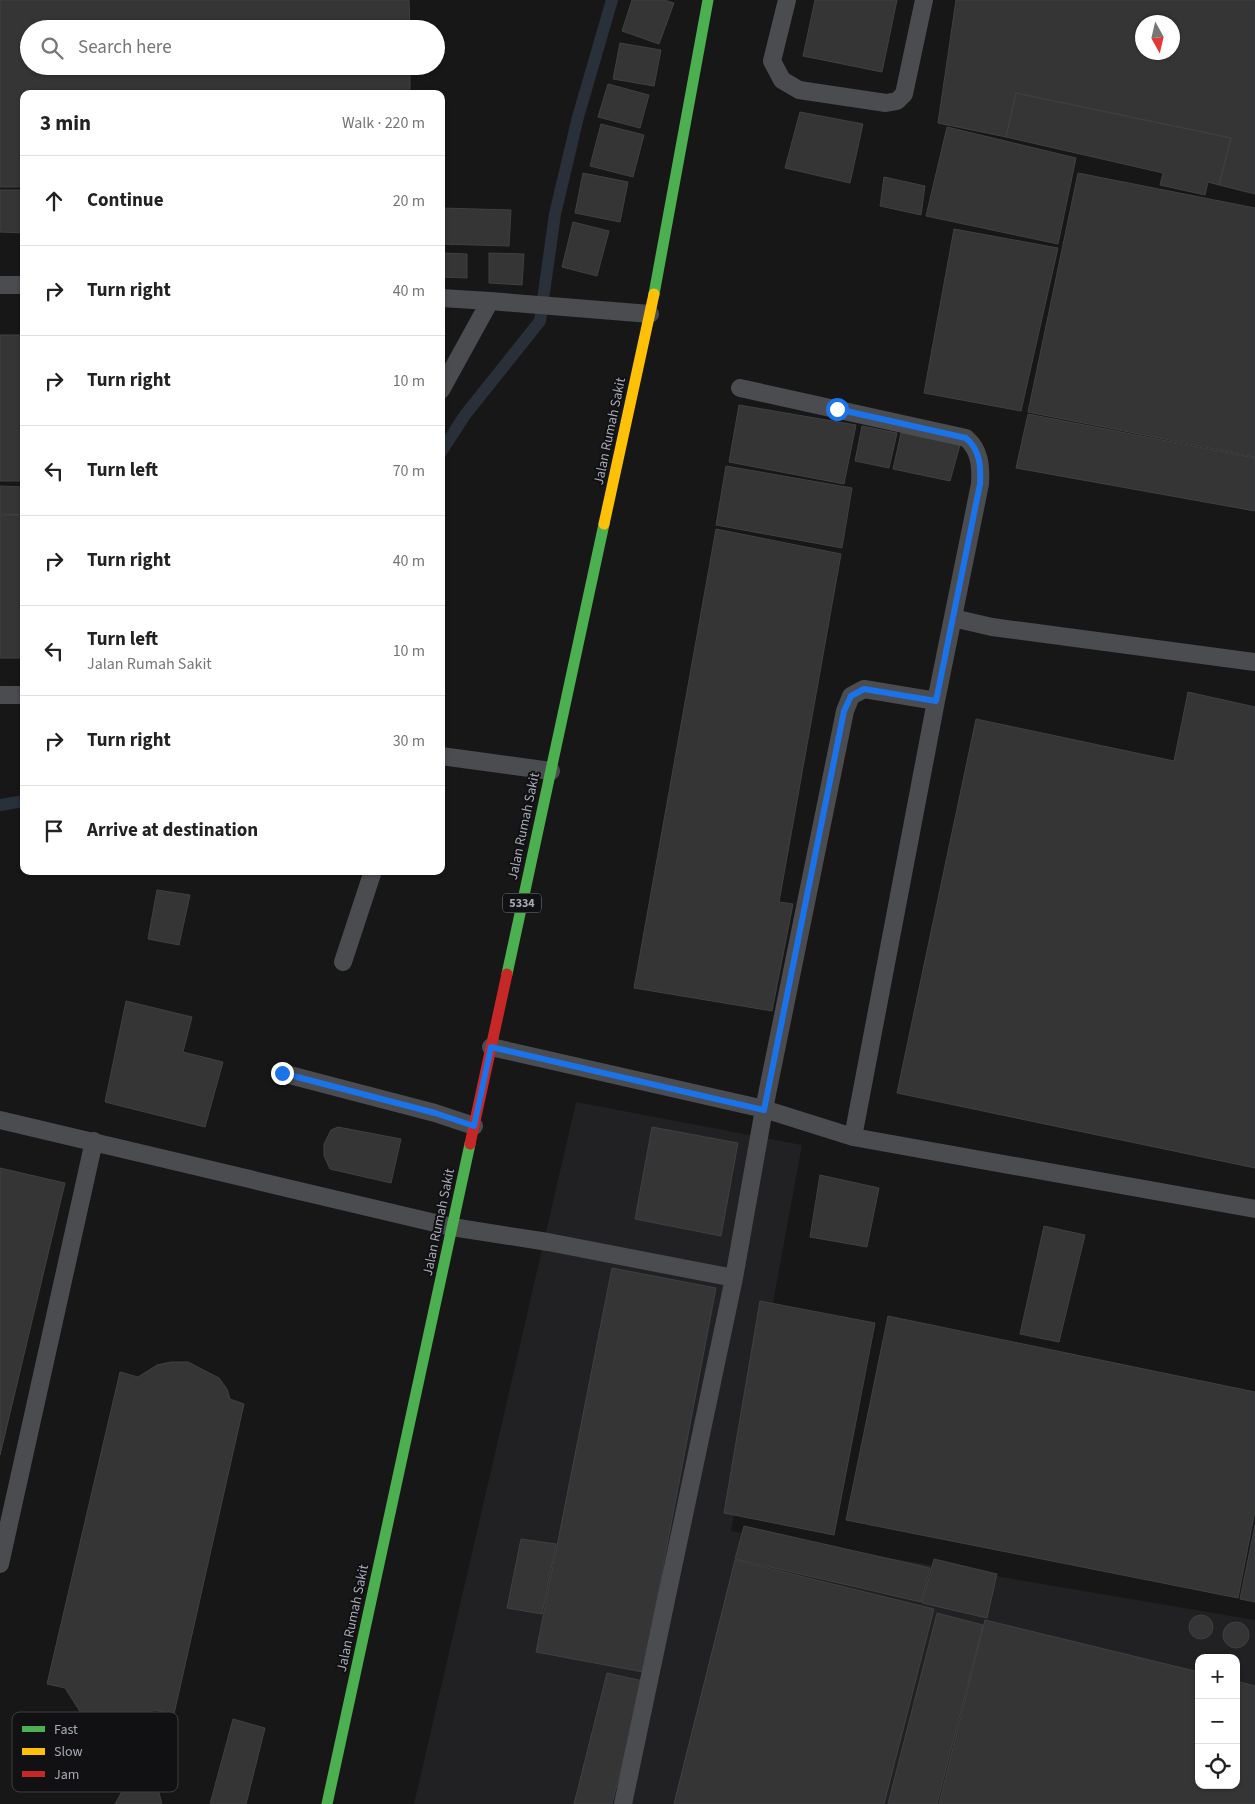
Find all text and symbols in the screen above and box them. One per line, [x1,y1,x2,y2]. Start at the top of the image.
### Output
north arrow [1135,15,1180,60]
search box [20,20,445,75]
icon: search [38,34,66,62]
text: Search here [78,34,172,61]
text: 3 min [40,108,91,138]
text: Walk · 220 m [342,112,425,134]
icon: ahead [40,187,68,215]
text: Continue [87,187,164,214]
text: 20 m [393,190,425,212]
icon: right [40,277,68,305]
text: Turn right [87,277,171,304]
text: 40 m [393,280,425,302]
icon: right [40,367,68,395]
text: Turn right [87,367,171,394]
text: 10 m [393,370,425,392]
street label: Jalan Rumah Sakit [589,375,631,487]
route start [826,398,849,421]
icon: left [40,457,68,485]
text: Turn left [87,457,158,484]
text: 70 m [393,460,425,482]
icon: right [40,547,68,575]
text: Turn right [87,547,171,574]
text: 40 m [393,550,425,572]
text: Turn left [87,626,158,653]
icon: left [40,637,68,665]
text: 10 m [393,640,425,662]
text: Jalan Rumah Sakit [87,653,212,675]
icon: right [40,727,68,755]
text: Turn right [87,727,171,754]
text: 30 m [393,730,425,752]
street label: Jalan Rumah Sakit [503,770,545,882]
icon: arrive [40,817,68,845]
text: Arrive at destination [87,817,258,844]
road number: 5334 [503,894,541,912]
route end [271,1062,294,1085]
street label: Jalan Rumah Sakit [418,1166,460,1278]
street label: Jalan Rumah Sakit [332,1562,374,1674]
map controls [1195,1654,1240,1789]
button: + [1195,1654,1240,1699]
button: − [1195,1699,1240,1744]
legend [12,1712,178,1792]
text: Fast [54,1720,78,1740]
text: Slow [54,1742,83,1762]
button: locate [1195,1744,1240,1789]
text: Jam [54,1765,79,1785]

